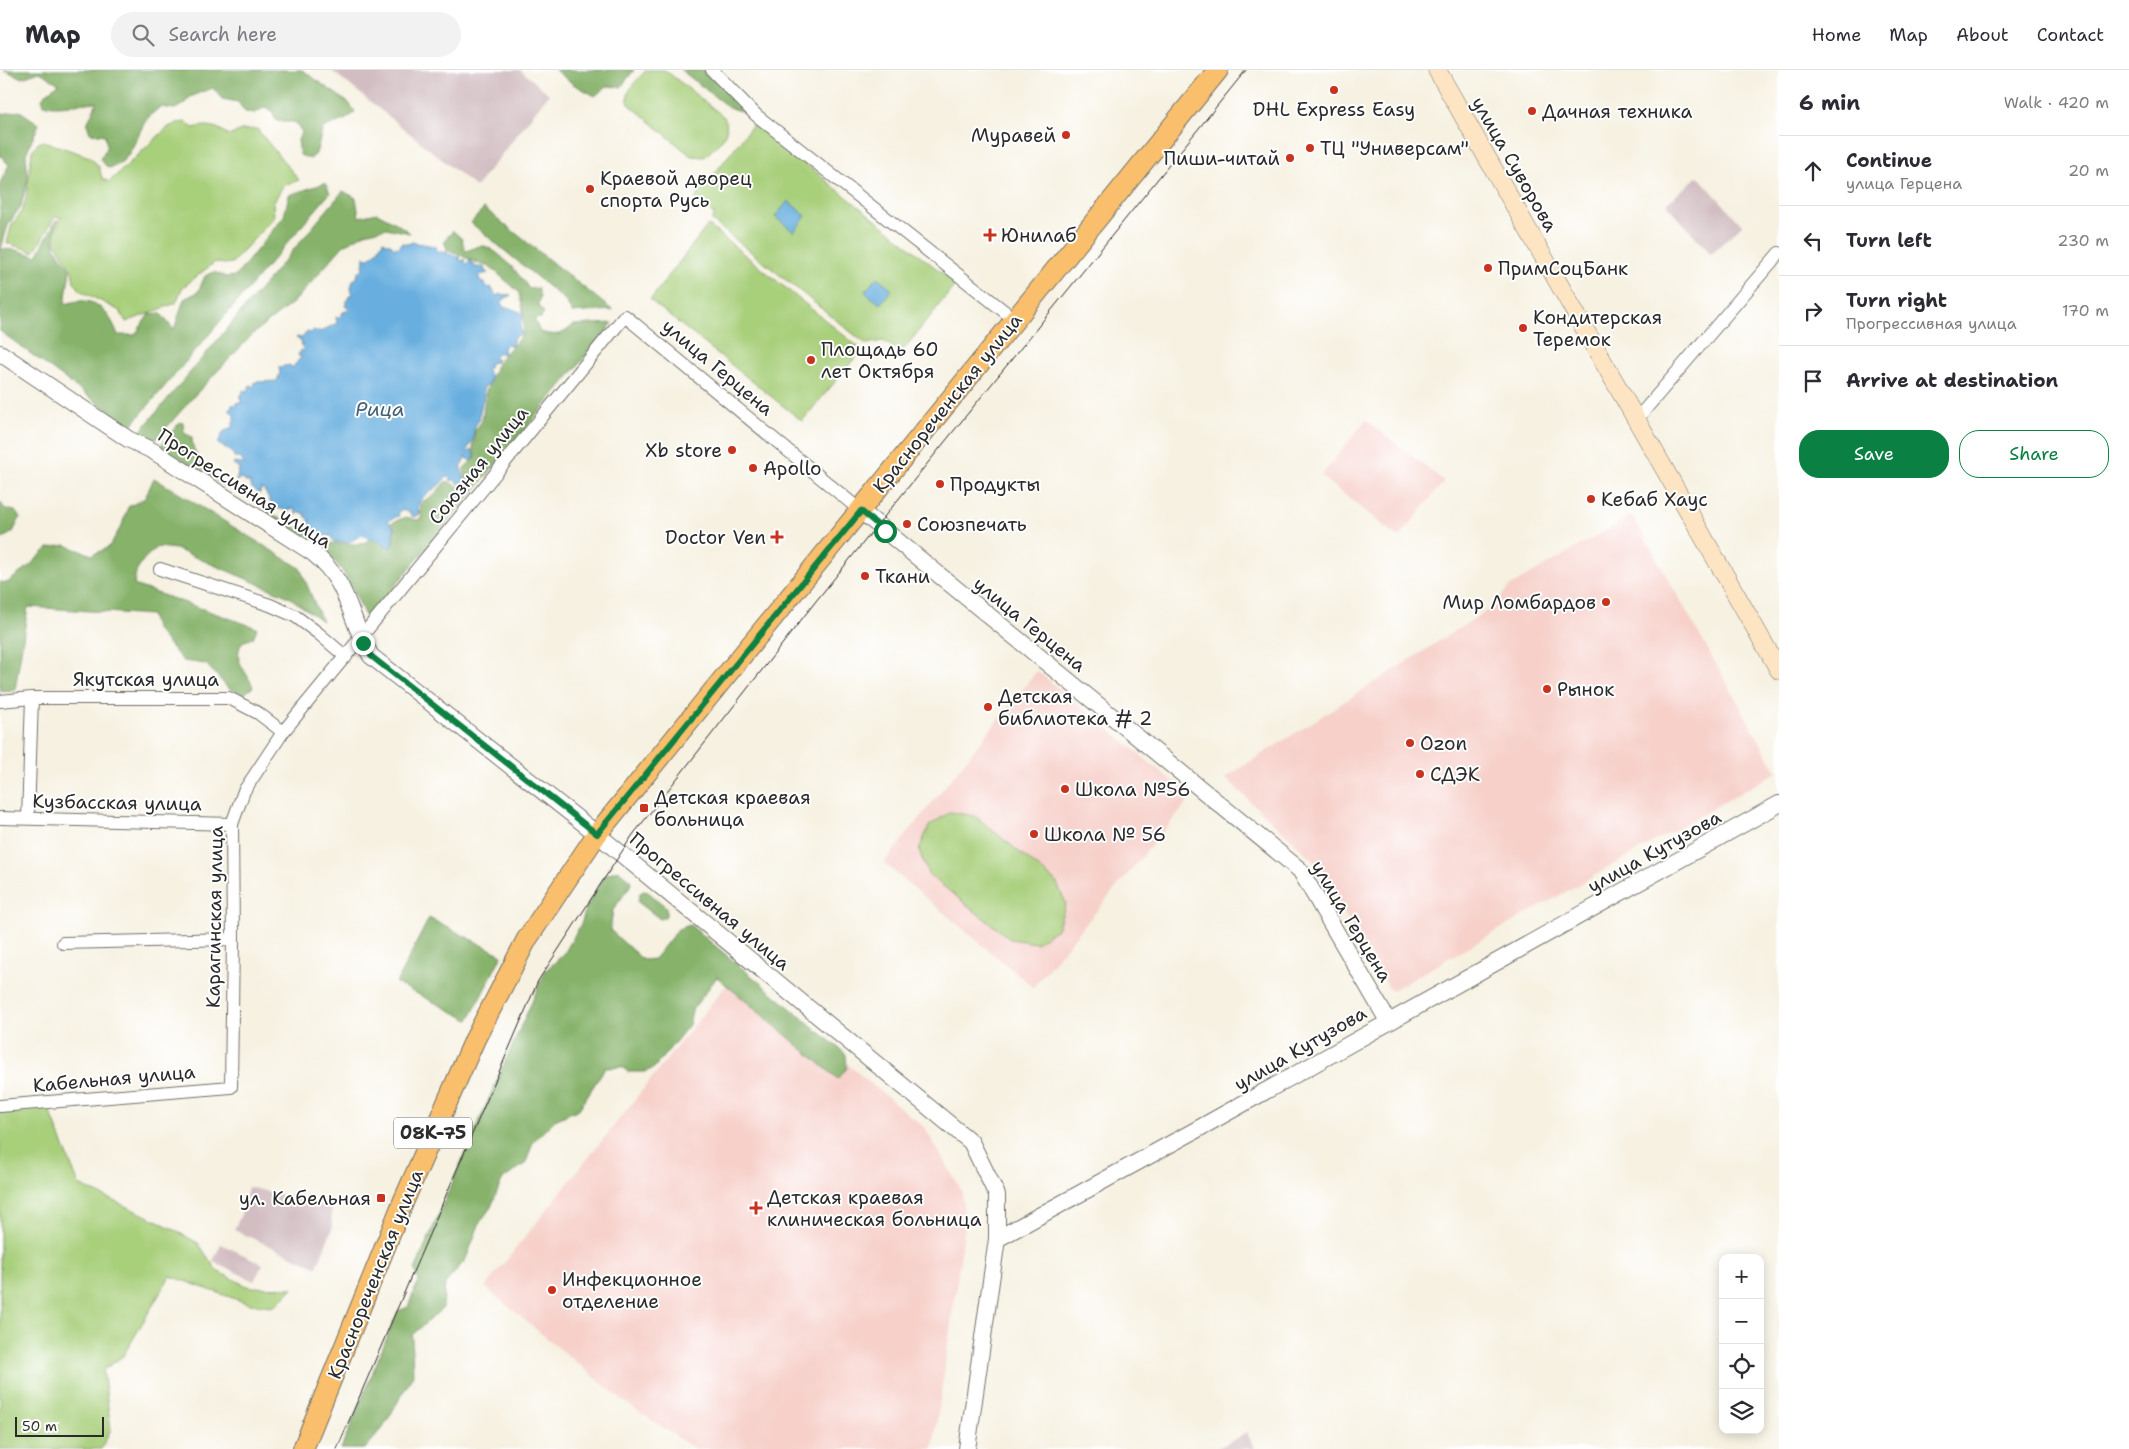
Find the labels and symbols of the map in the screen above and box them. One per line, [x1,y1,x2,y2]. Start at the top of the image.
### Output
marker: DHL Express Easy [1328,84,1340,96]
street label: улица Суворова [1466,92,1563,236]
place label: DHL Express Easy [1253,97,1415,122]
place label: Дачная техника [1542,99,1693,124]
marker: Дачная техника [1526,105,1538,117]
place label: Муравей [971,123,1056,148]
marker: Муравей [1060,129,1072,141]
place label: ТЦ "Универсам" [1320,136,1469,161]
marker: ТЦ "Универсам" [1304,142,1316,154]
place label: Пиши-читай [1164,146,1280,171]
marker: Пиши-читай [1284,152,1296,164]
place label: Краевой дворец спорта Русь [600,166,752,213]
marker: Краевой дворец спорта Русь [584,183,596,195]
place label: Юнилаб [1001,223,1076,248]
marker: Юнилаб [983,228,997,242]
place label: ПримСоцБанк [1498,256,1628,281]
marker: ПримСоцБанк [1482,262,1494,274]
place label: Кондитерская Теремок [1533,305,1662,352]
street label: Краснореченская улица [867,308,1028,498]
street label: улица Герцена [657,314,779,421]
marker: Кондитерская Теремок [1517,322,1529,334]
place label: Площадь 60 лет Октября [821,337,939,384]
marker: Площадь 60 лет Октября [805,354,817,366]
water label: Рица [356,396,404,422]
street label: Союзная улица [423,401,534,530]
street label: Прогрессивная улица [153,423,337,554]
place label: Xb store [645,438,722,463]
marker: Xb store [726,444,738,456]
place label: Apollo [763,456,822,481]
marker: Apollo [747,462,759,474]
place label: Продукты [950,472,1040,497]
marker: Продукты [934,478,946,490]
place label: Кебаб Хаус [1601,487,1708,512]
marker: Кебаб Хаус [1585,493,1597,505]
place label: Союзпечать [917,512,1027,537]
marker: Союзпечать [901,518,913,530]
route start [874,520,897,543]
place label: Doctor Ven [665,525,766,550]
marker: Doctor Ven [770,530,784,544]
place label: Ткани [875,564,930,589]
marker: Ткани [859,570,871,582]
street label: улица Герцена [968,571,1091,678]
place label: Мир Ломбардов [1443,590,1596,615]
marker: Мир Ломбардов [1600,596,1612,608]
route end [352,632,375,655]
street label: Якутская улица [73,667,219,692]
place label: Рынок [1557,677,1614,702]
marker: Рынок [1541,683,1553,695]
place label: Детская библиотека # 2 [998,684,1152,731]
marker: Детская библиотека # 2 [982,701,994,713]
place label: Ozon [1420,731,1467,756]
marker: Ozon [1404,737,1416,749]
place label: СДЭК [1430,762,1480,787]
marker: СДЭК [1414,768,1426,780]
place label: Школа №56 [1075,777,1191,802]
marker: Школа №56 [1059,783,1071,795]
place label: Детская краевая больница [654,785,811,832]
street label: Кузбасская улица [32,789,202,816]
marker: Детская краевая больница [638,802,650,814]
street label: улица Кутузова [1583,804,1726,898]
place label: Школа № 56 [1044,822,1166,847]
street label: Карагинская улица [200,825,229,1008]
street label: Прогрессивная улица [624,827,795,976]
marker: Школа № 56 [1028,828,1040,840]
street label: улица Герцена [1305,856,1398,987]
street label: улица Кутузова [1229,1000,1371,1097]
street label: Кабельная улица [32,1059,196,1098]
road number: 08К-75 [394,1118,472,1148]
street label: Краснореченская улица [322,1165,429,1383]
place label: Детская краевая клиническая больница [767,1185,982,1232]
place label: ул. Кабельная [239,1186,371,1211]
marker: ул. Кабельная [375,1192,387,1204]
marker: Детская краевая клиническая больница [749,1201,763,1215]
place label: Инфекционное отделение [562,1267,702,1314]
marker: Инфекционное отделение [546,1284,558,1296]
scale bar [15,1414,104,1437]

